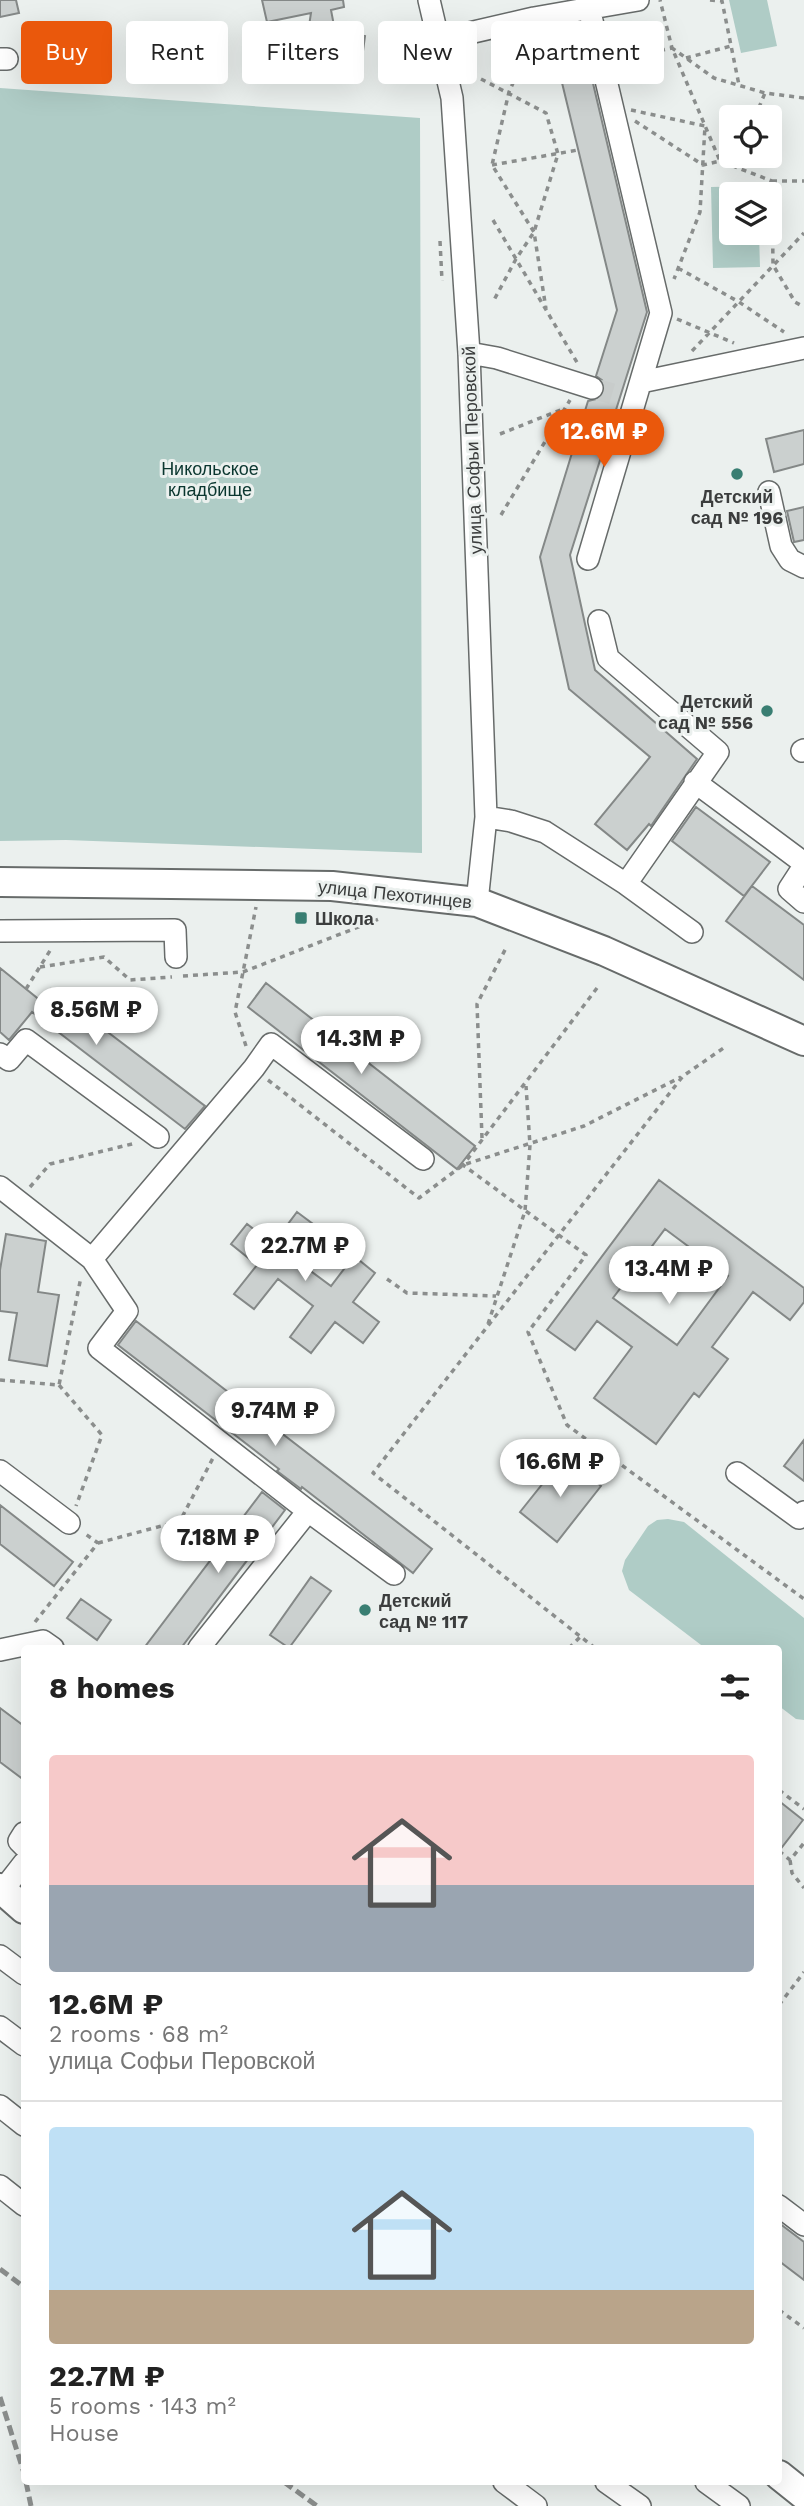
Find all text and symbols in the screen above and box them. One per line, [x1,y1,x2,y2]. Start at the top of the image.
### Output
chip: Buy [21,21,112,84]
chip: Rent [126,21,228,84]
chip: Filters [242,21,364,84]
chip: New [378,21,477,84]
chip: Apartment [491,21,664,84]
map controls [719,105,782,245]
button: locate [719,105,782,168]
button: layers [719,182,782,245]
street label: улица Софьи Перовской [458,345,486,555]
pin: 12.6M ₽ [539,410,669,469]
text: 12.6M ₽ [560,418,648,445]
park label: Никольское кладбище [161,458,259,500]
marker: Детский сад № 196 [729,466,745,482]
place label: Детский сад № 196 [691,486,783,528]
place label: Детский сад № 556 [658,691,753,733]
marker: Детский сад № 556 [759,703,775,719]
street label: улица Пехотинцев [317,875,473,913]
place label: Школа [315,908,375,929]
marker: Школа [293,910,309,926]
pin: 8.56M ₽ [31,988,161,1047]
text: 8.56M ₽ [50,996,142,1023]
pin: 14.3M ₽ [296,1016,426,1076]
text: 14.3M ₽ [317,1025,405,1052]
pin: 22.7M ₽ [240,1224,370,1283]
text: 22.7M ₽ [261,1232,349,1259]
pin: 13.4M ₽ [604,1246,734,1306]
text: 13.4M ₽ [625,1255,713,1282]
pin: 9.74M ₽ [210,1388,340,1448]
text: 9.74M ₽ [231,1397,319,1424]
pin: 16.6M ₽ [495,1440,625,1499]
text: 16.6M ₽ [516,1448,604,1475]
pin: 7.18M ₽ [153,1516,283,1575]
text: 7.18M ₽ [176,1524,260,1551]
place label: Детский сад № 117 [379,1590,468,1632]
marker: Детский сад № 117 [357,1602,373,1618]
icon: filters [716,1668,754,1706]
text: 8 homes [49,1670,175,1705]
icon: home [339,1800,465,1926]
text: 12.6M ₽ [49,1986,163,2021]
text: 2 rooms · 68 m² [49,2021,228,2048]
text: улица Софьи Перовской [49,2048,315,2075]
icon: home [339,2172,465,2298]
text: 22.7M ₽ [49,2358,165,2393]
text: 5 rooms · 143 m² [49,2393,236,2420]
text: House [49,2420,119,2447]

